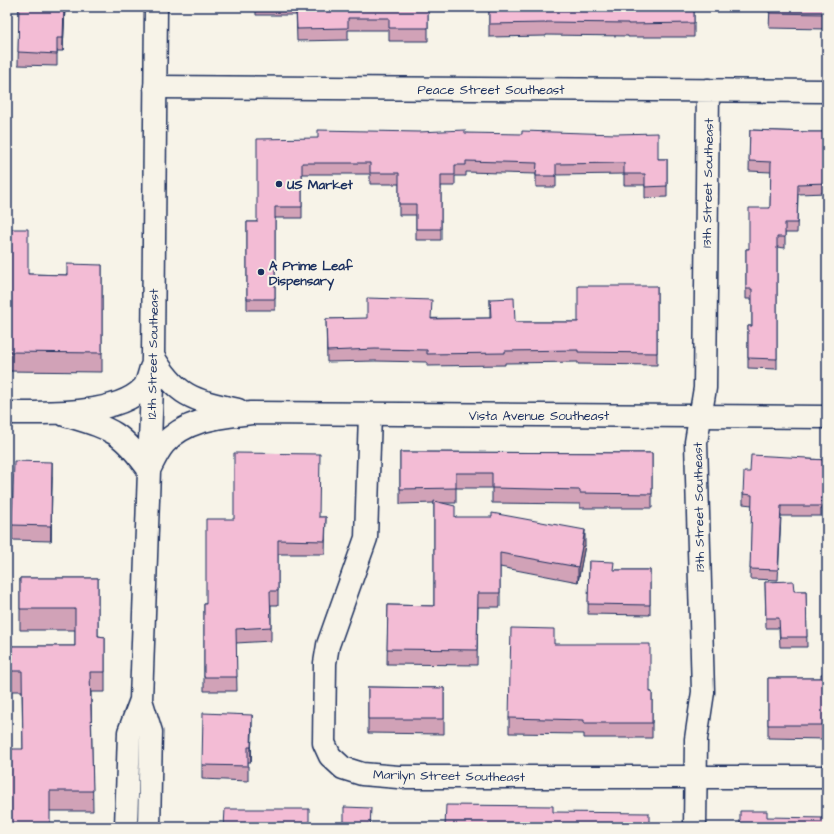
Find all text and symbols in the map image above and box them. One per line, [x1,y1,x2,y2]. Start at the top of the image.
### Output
street label: Peace Street Southeast [417,81,565,99]
street label: 13th Street Southeast [698,117,718,248]
place label: US Market [286,176,353,194]
marker: US Market [274,179,284,189]
place label: A Prime Leaf Dispensary [269,257,354,291]
marker: A Prime Leaf Dispensary [256,267,266,277]
street label: 12th Street Southeast [143,288,163,420]
street label: Vista Avenue Southeast [469,407,610,425]
street label: 13th Street Southeast [689,441,709,572]
street label: Marilyn Street Southeast [373,766,526,787]

